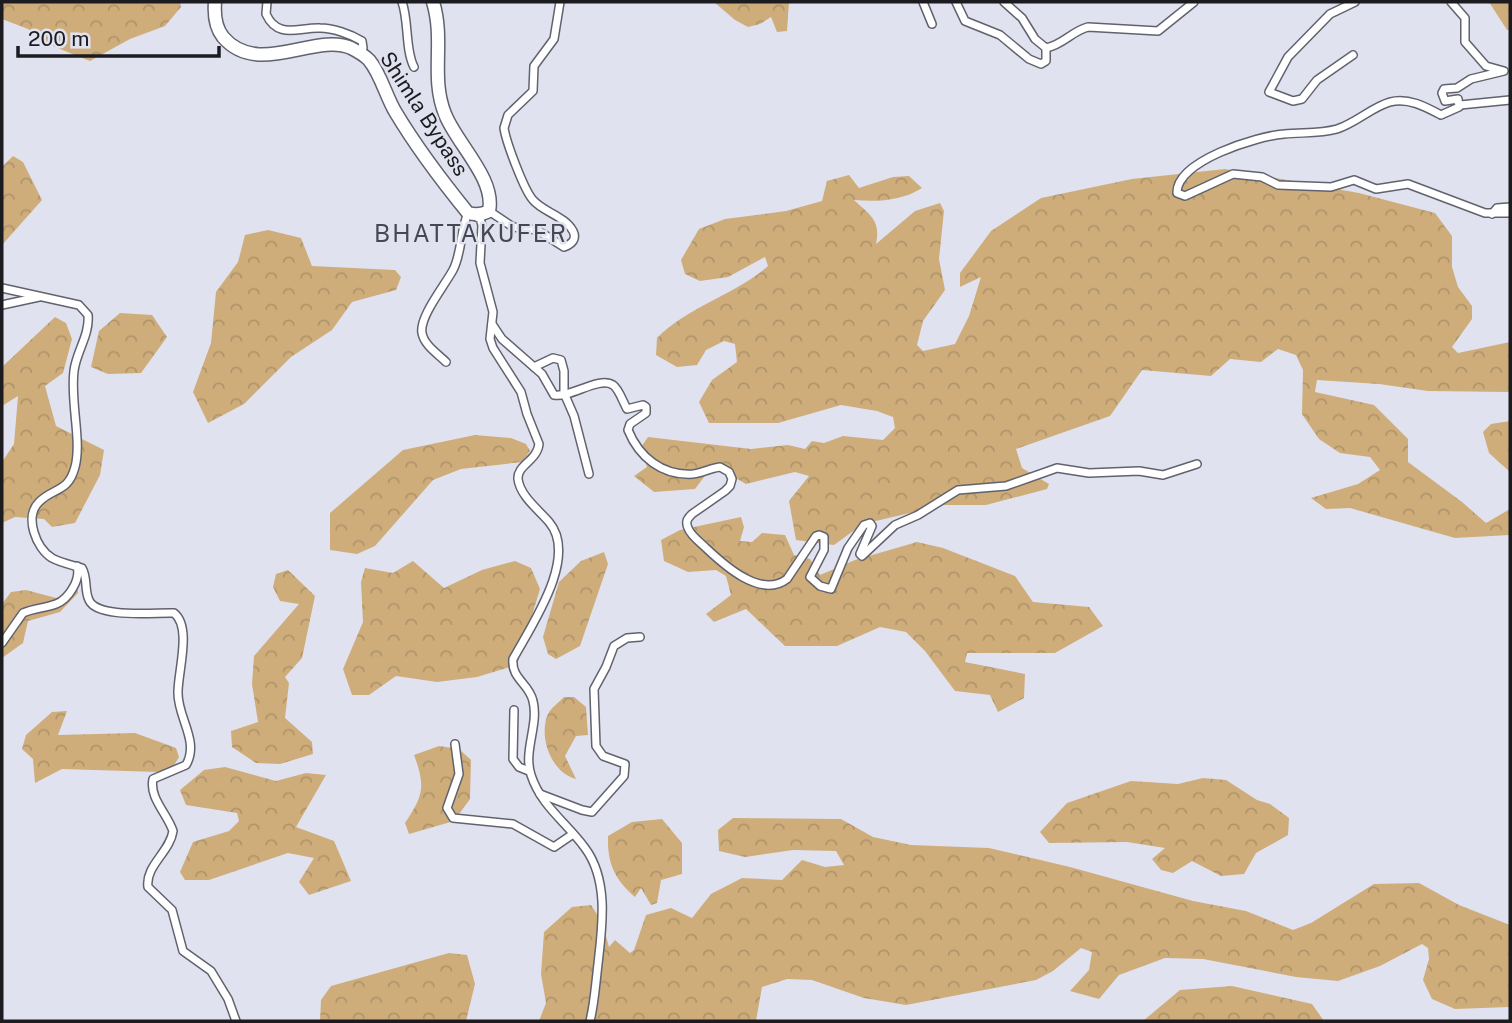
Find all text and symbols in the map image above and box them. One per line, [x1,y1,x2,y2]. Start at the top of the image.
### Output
scale bar [18,14,219,58]
text: 200 m [28,26,89,51]
street label: Shimla Bypass [375,47,474,181]
district label: BHATTAKUFER [374,219,568,247]

